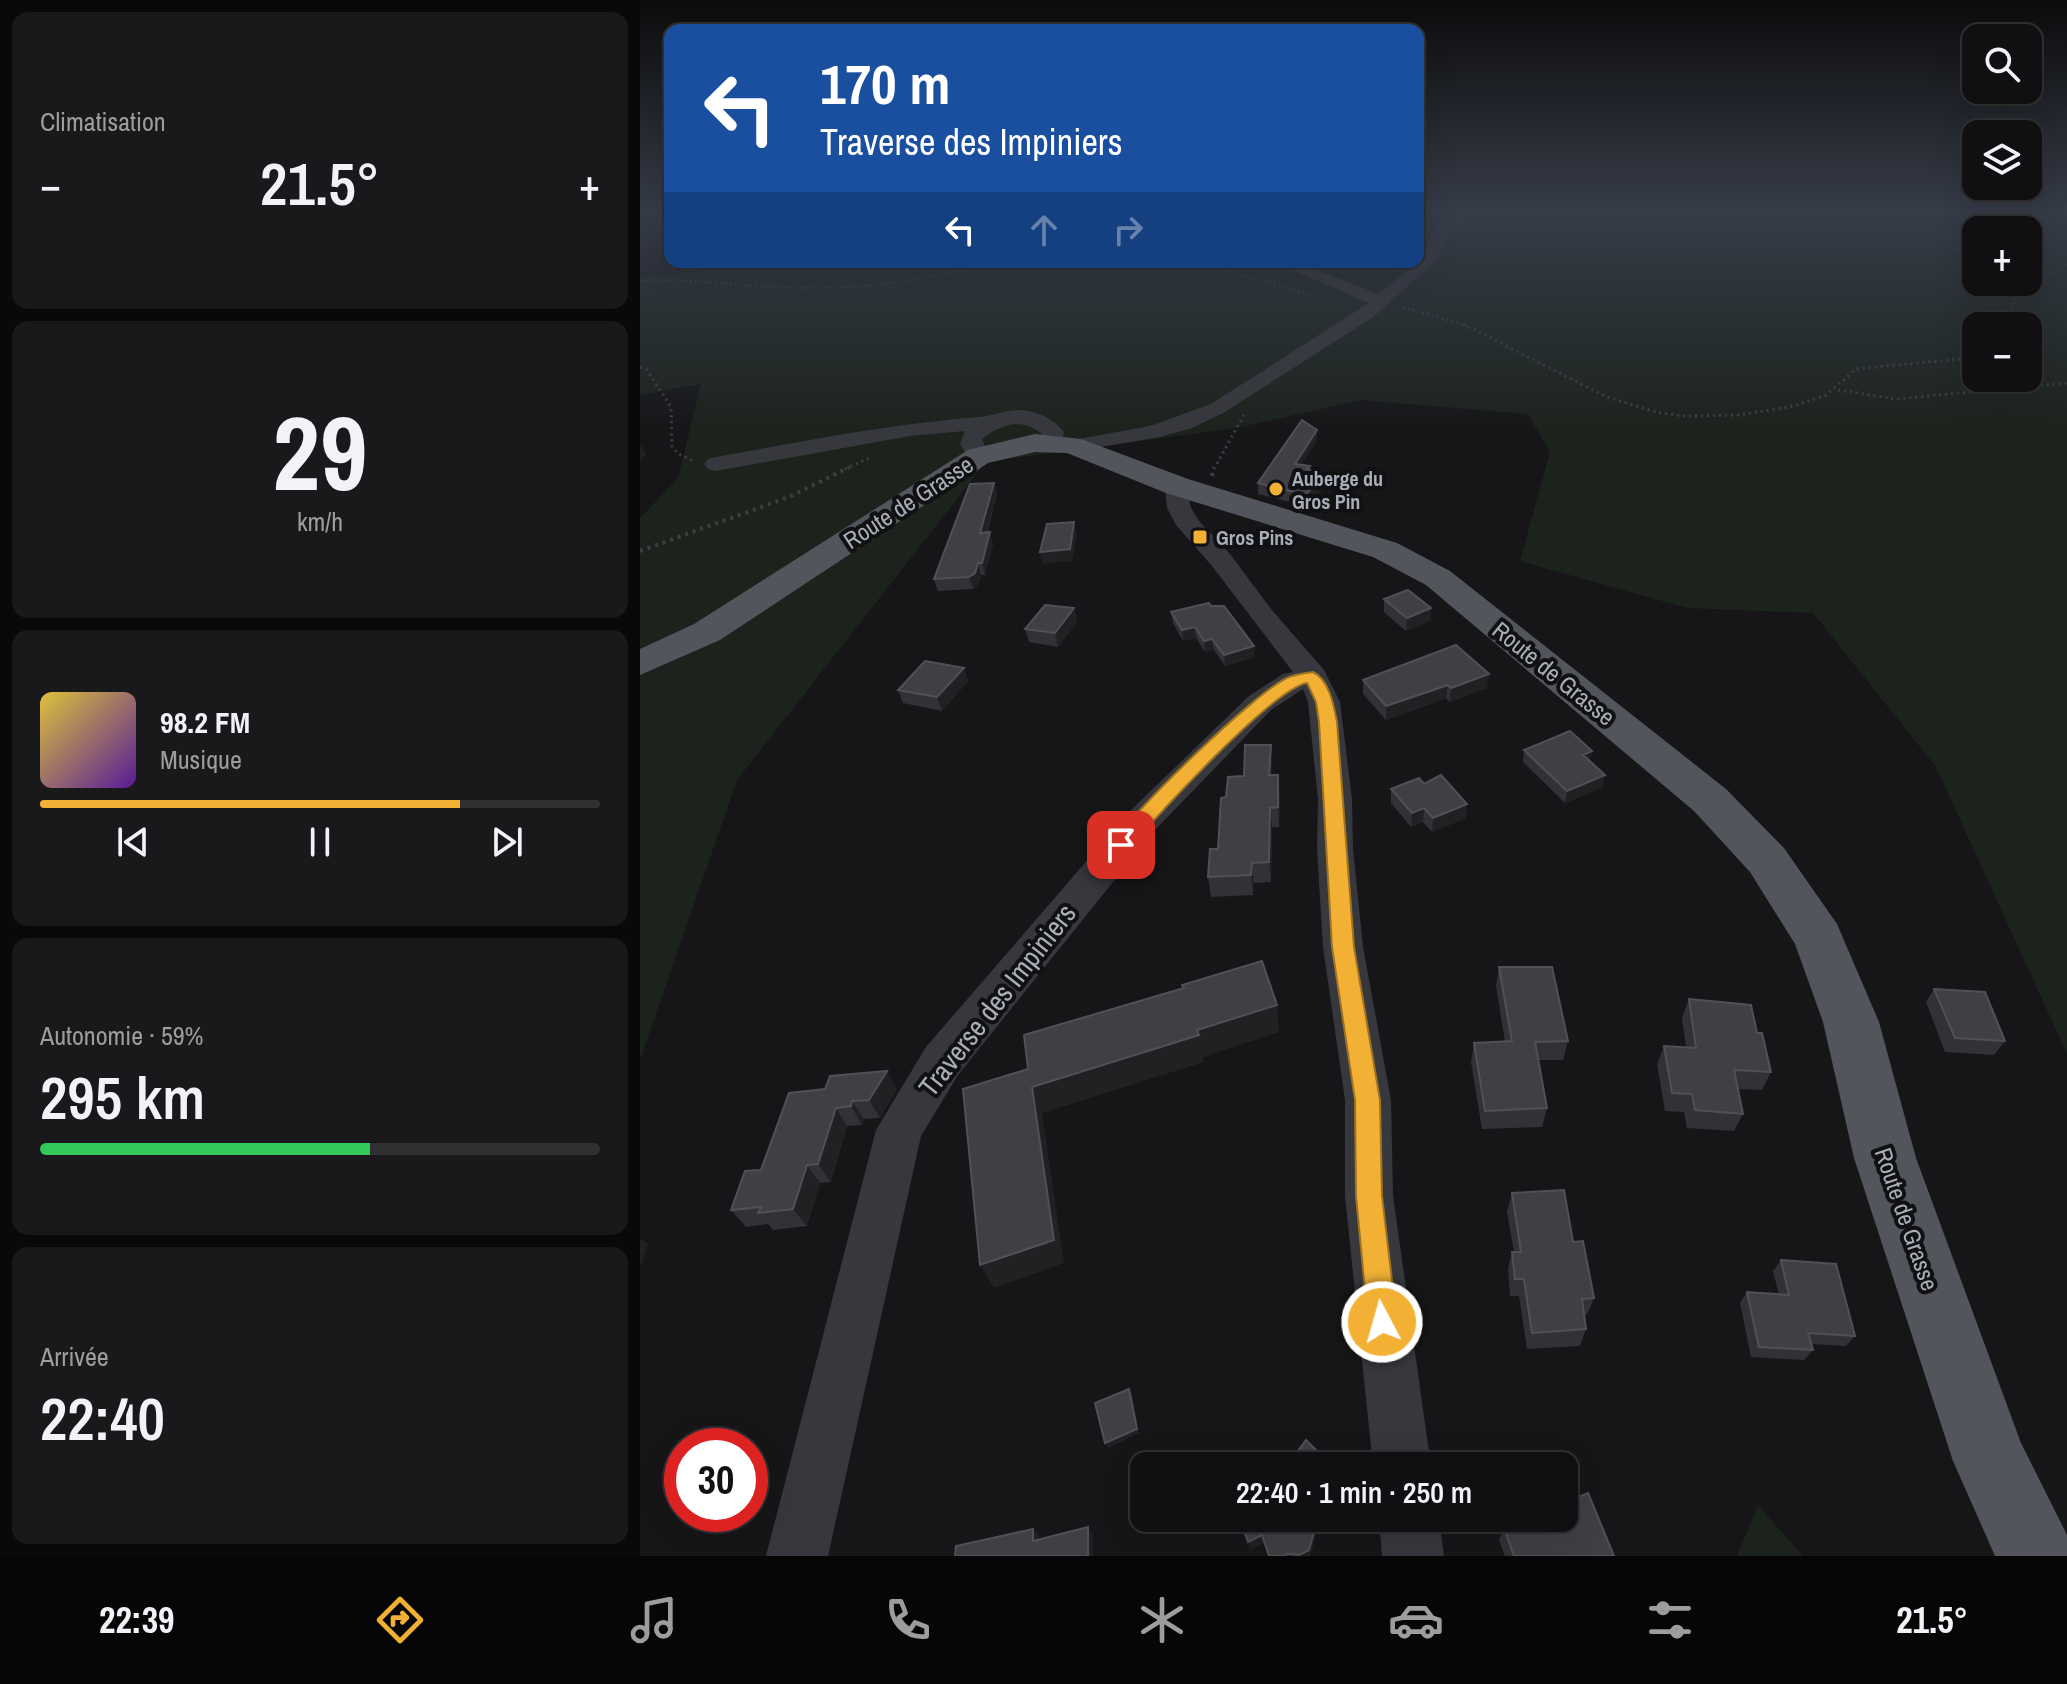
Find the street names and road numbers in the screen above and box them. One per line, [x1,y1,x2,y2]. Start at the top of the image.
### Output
street label: Route de Grasse [837,448,979,556]
street label: Route de Grasse [1486,614,1622,732]
street label: Traverse des Impiniers [910,896,1084,1104]
street label: Route de Grasse [1868,1143,1946,1295]

